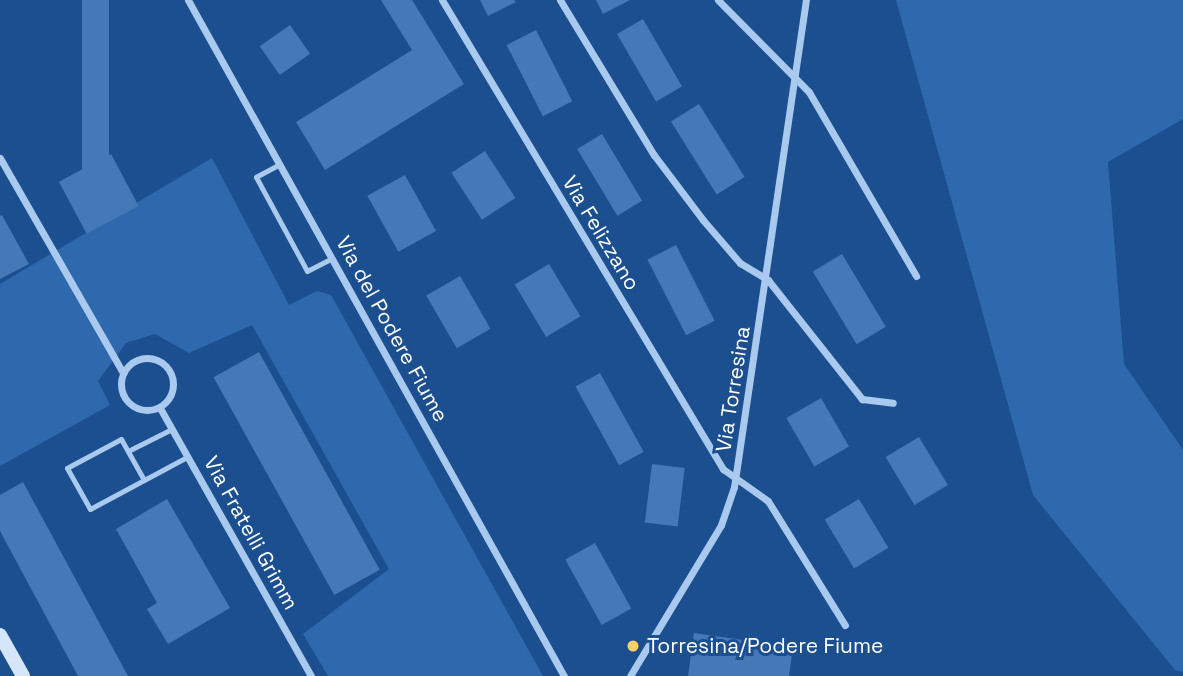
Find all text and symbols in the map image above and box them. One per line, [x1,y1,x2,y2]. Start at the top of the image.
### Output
street label: Via Felizzano [557,171,645,295]
street label: Via del Podere Fiume [330,232,454,426]
street label: Via Torresina [711,324,755,454]
street label: Via Fratelli Grimm [198,452,304,614]
place label: Torresina/Podere Fiume [647,633,883,659]
marker: Torresina/Podere Fiume [625,638,641,654]

